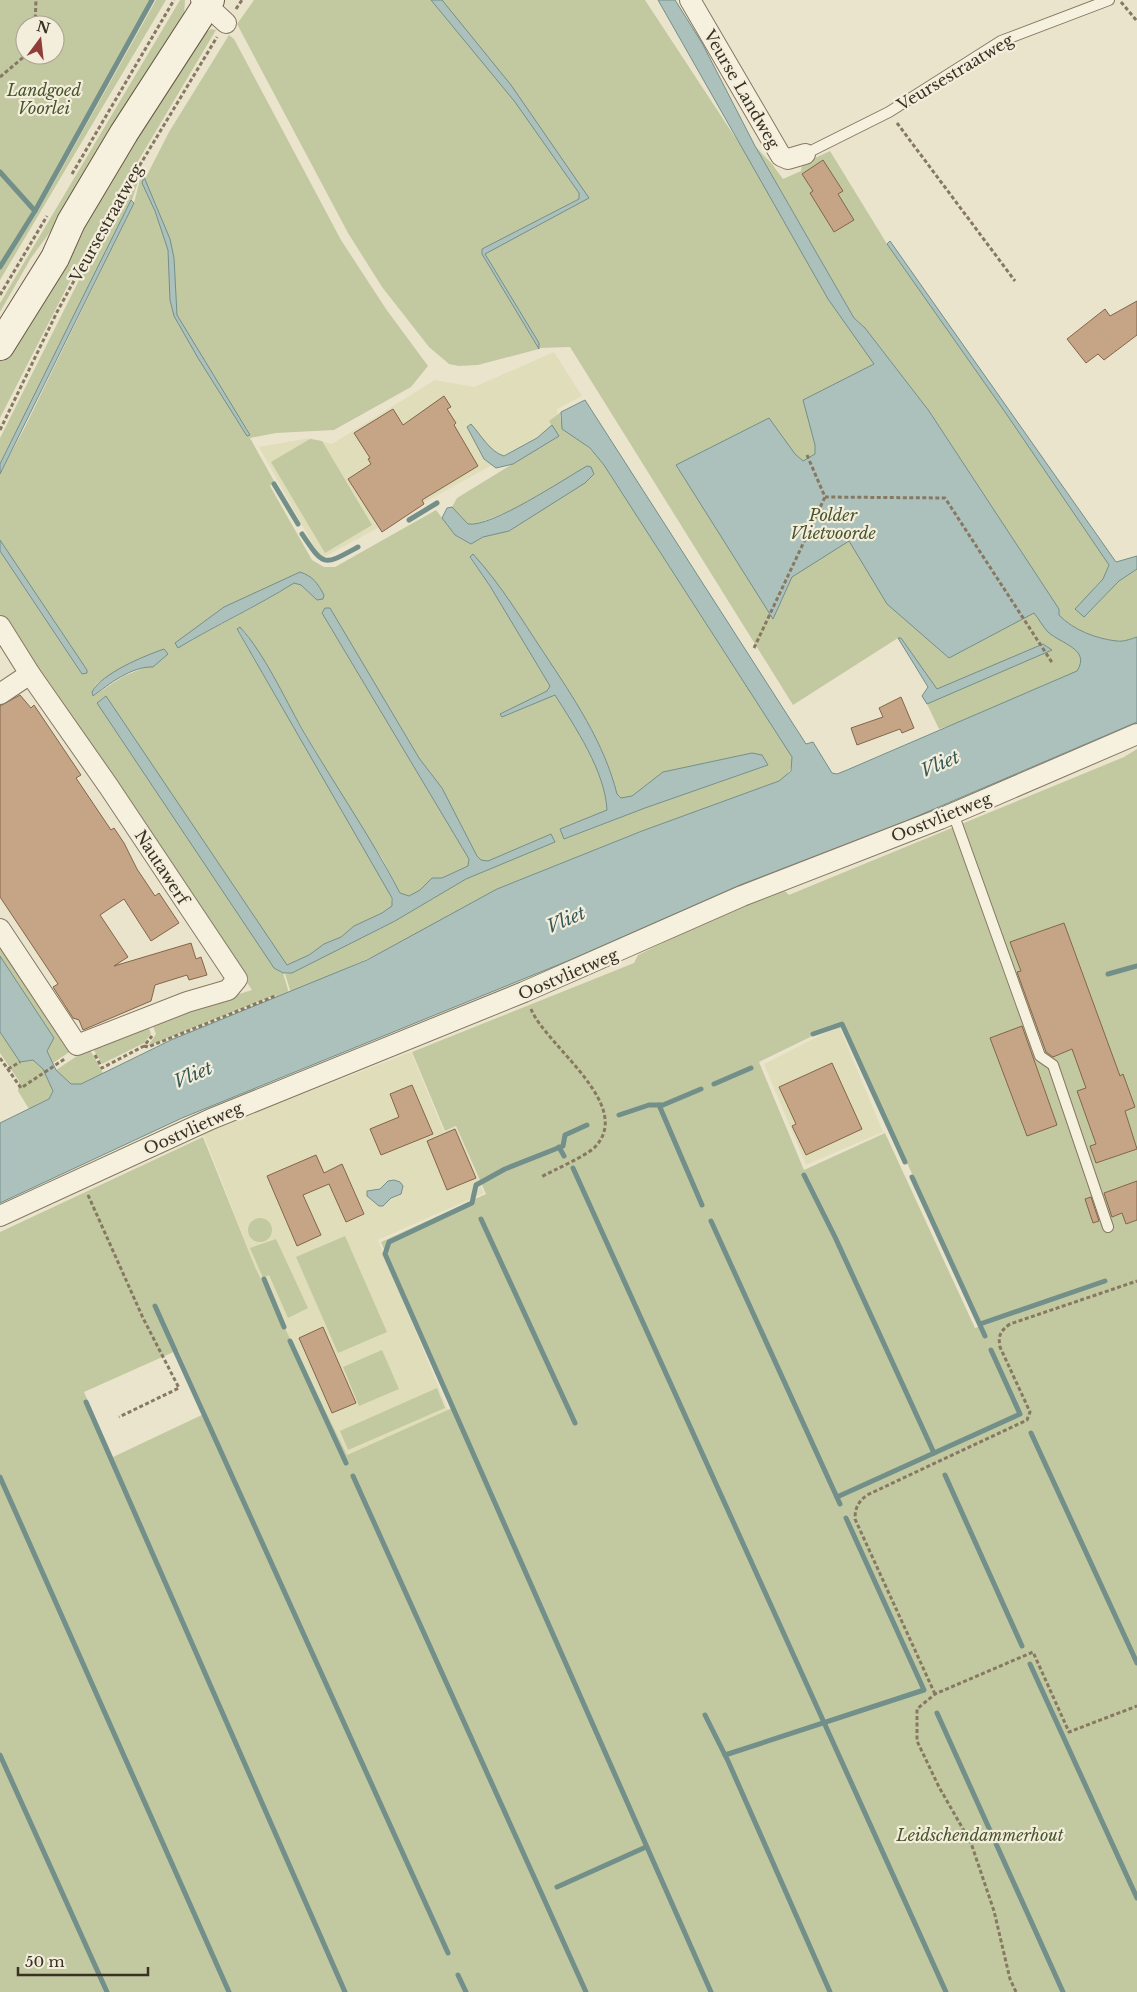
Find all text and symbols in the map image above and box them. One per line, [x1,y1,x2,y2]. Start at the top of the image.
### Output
north arrow [15,15,65,65]
text: N [35,17,52,38]
street label: Veurse Landweg [699,25,784,152]
street label: Veursestraatweg [892,29,1017,115]
park label: Landgoed Voorlei [6,80,81,118]
street label: Veursestraatweg [65,160,147,286]
park label: Polder Vlietvoorde [790,505,876,543]
water label: Vliet [917,746,963,782]
street label: Oostvlietweg [888,788,994,846]
street label: Nautawerf [131,826,195,910]
water label: Vliet [543,902,589,938]
street label: Oostvlietweg [515,944,621,1004]
water label: Vliet [170,1057,216,1093]
street label: Oostvlietweg [140,1097,246,1159]
park label: Leidschendammerhout [895,1825,1064,1845]
scale bar [18,1944,148,1976]
text: 50 m [25,1952,65,1971]

